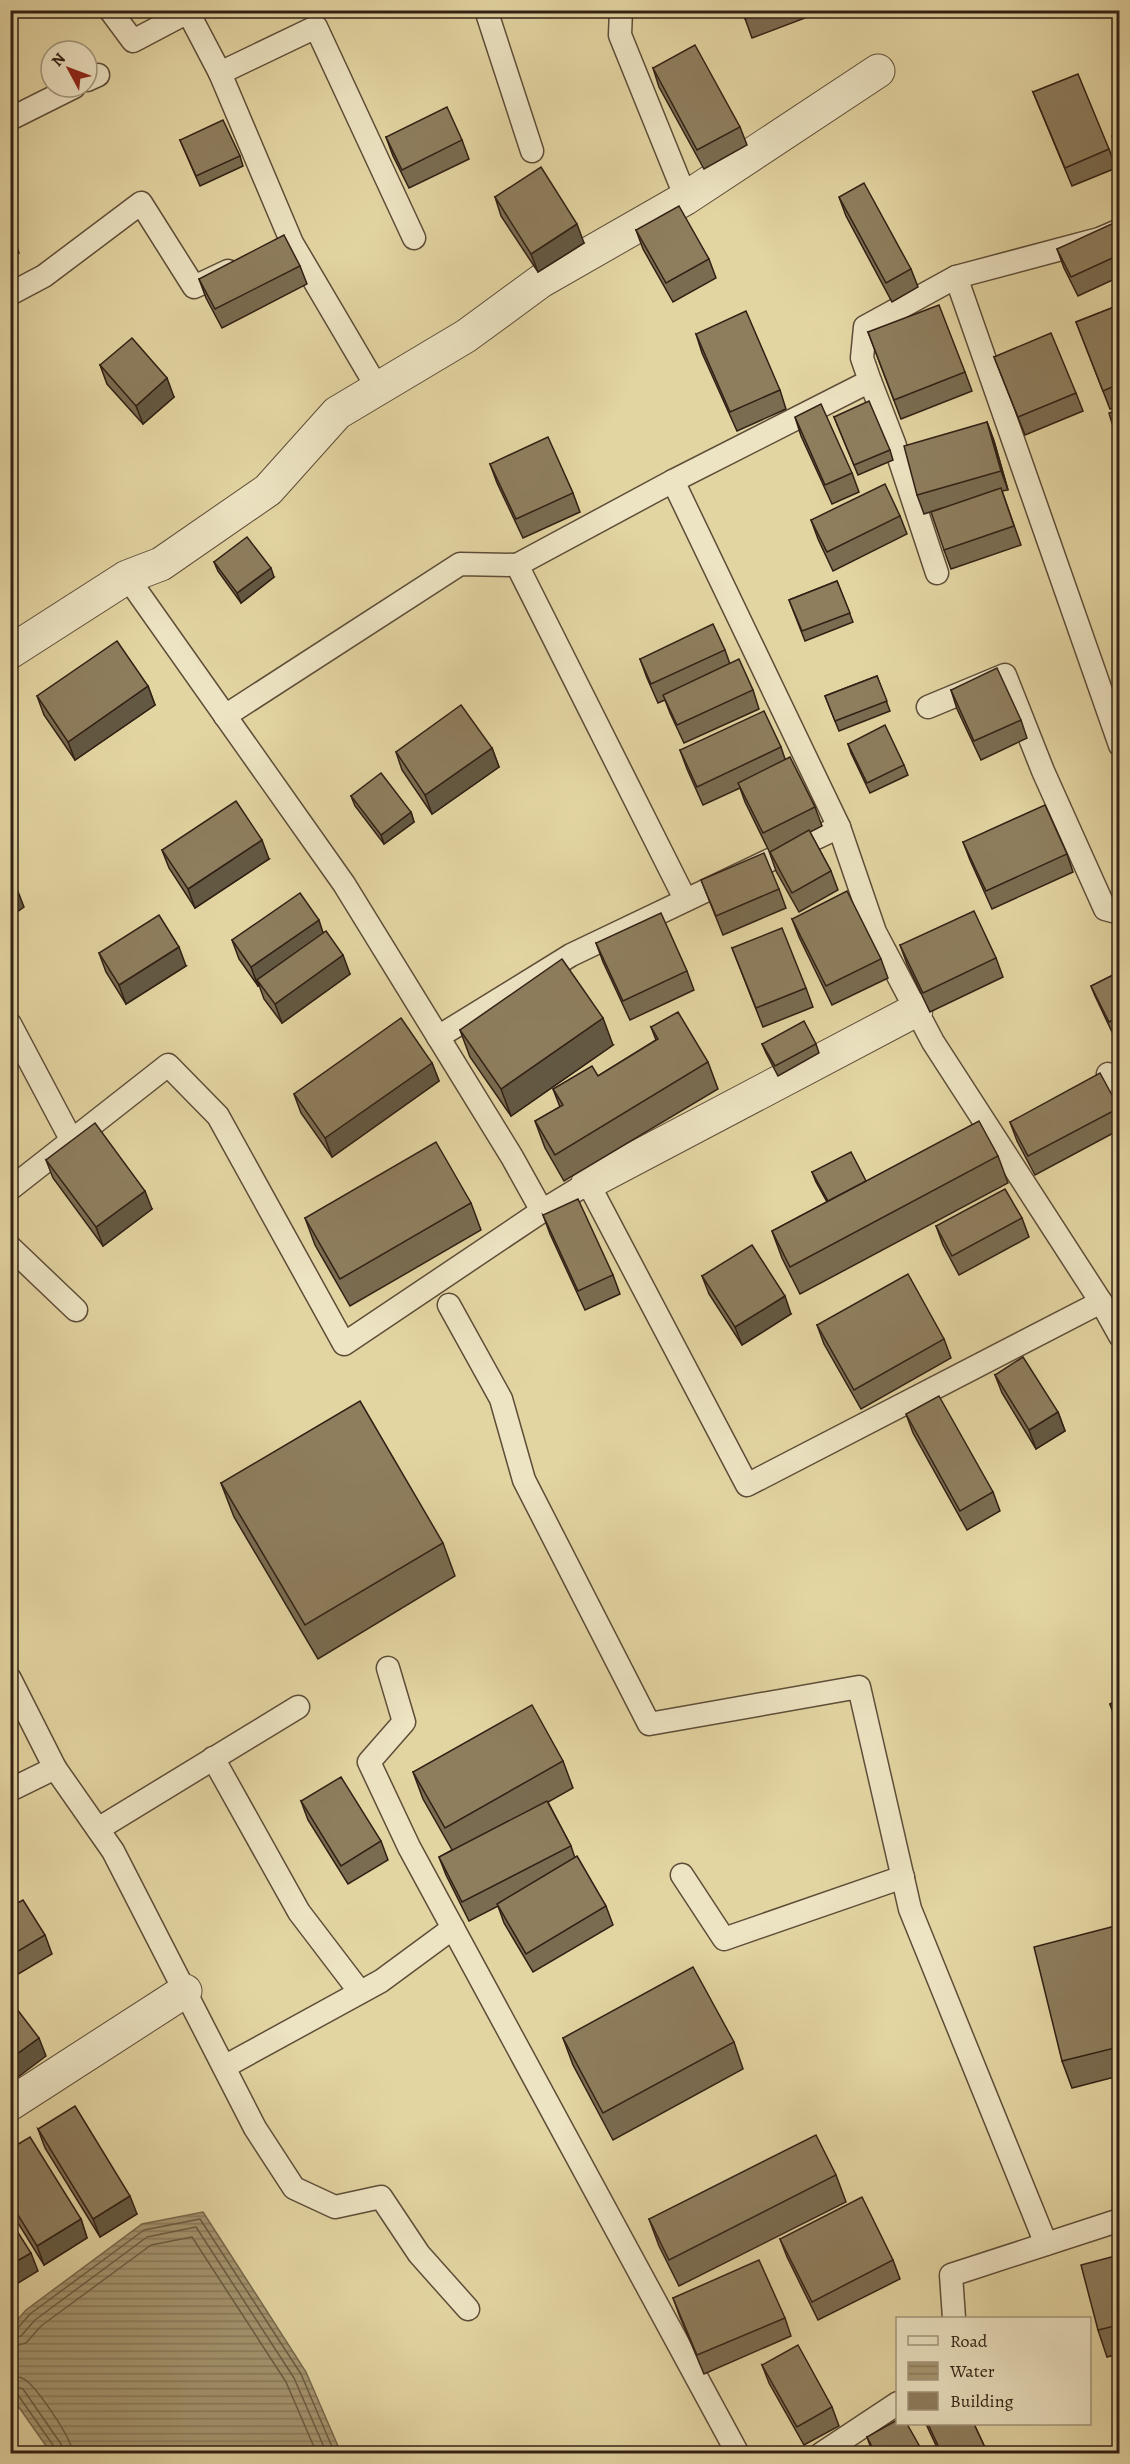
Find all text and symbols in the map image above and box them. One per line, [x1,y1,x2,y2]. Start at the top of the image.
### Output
north arrow [39,39,99,99]
text: N [46,48,71,71]
legend [896,2317,1091,2425]
text: Road [950,2329,988,2353]
text: Water [949,2359,995,2383]
text: Building [950,2389,1014,2413]

